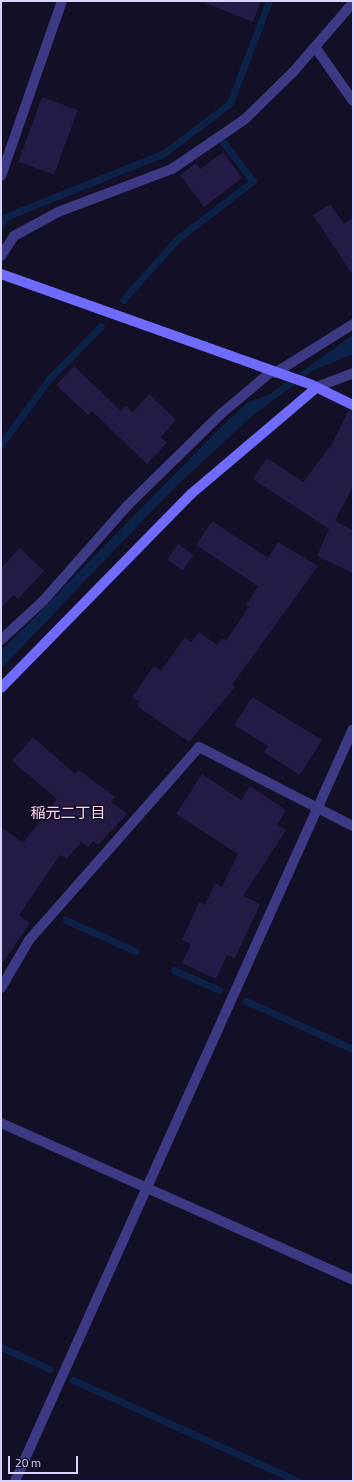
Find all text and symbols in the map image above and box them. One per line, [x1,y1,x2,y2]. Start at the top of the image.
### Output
district label: 稲元二丁目 [31,804,105,822]
scale bar [10,1448,80,1474]
text: 20 m [15,1453,41,1472]

